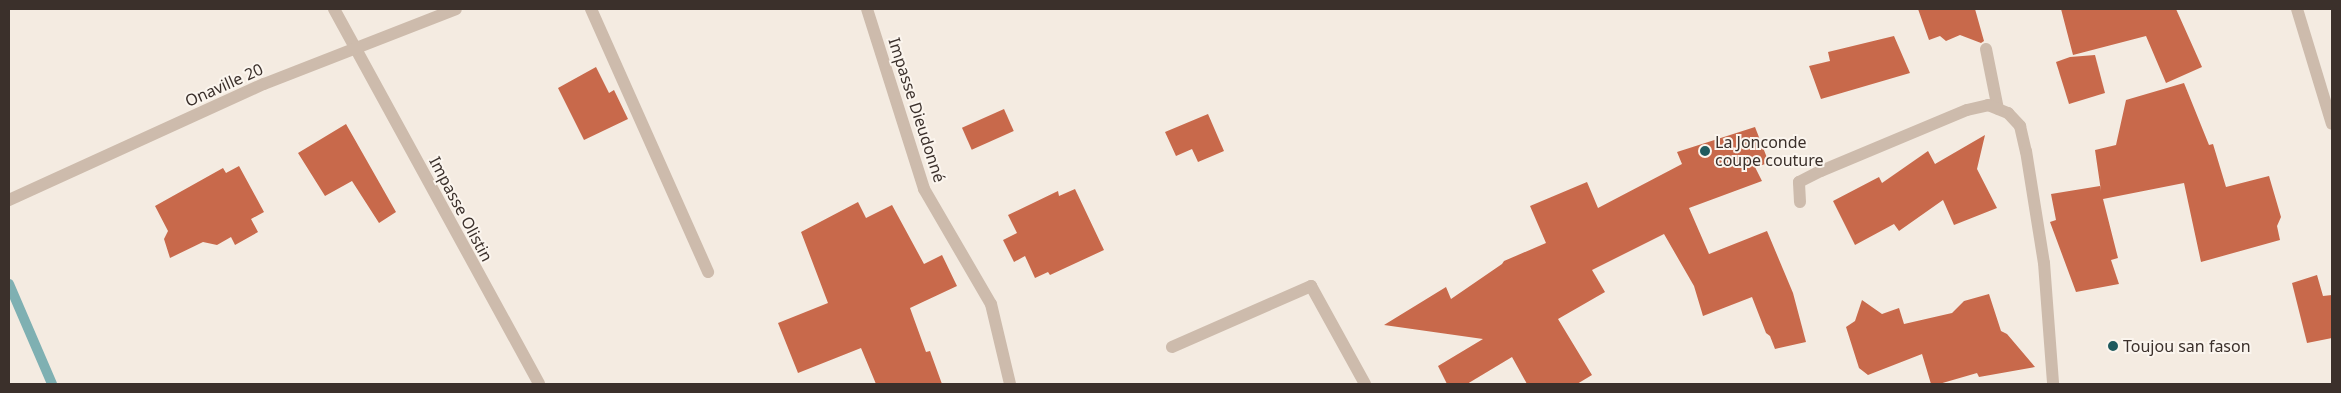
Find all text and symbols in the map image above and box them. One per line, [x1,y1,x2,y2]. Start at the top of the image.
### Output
street label: Impasse Dieudonné [885,35,949,185]
street label: Onaville 20 [182,59,266,111]
place label: La Jonconde coupe couture [1715,132,1823,170]
marker: La Jonconde coupe couture [1699,145,1711,157]
street label: Impasse Olistin [425,153,497,265]
place label: Toujou san fason [2123,336,2251,356]
marker: Toujou san fason [2107,340,2119,352]

